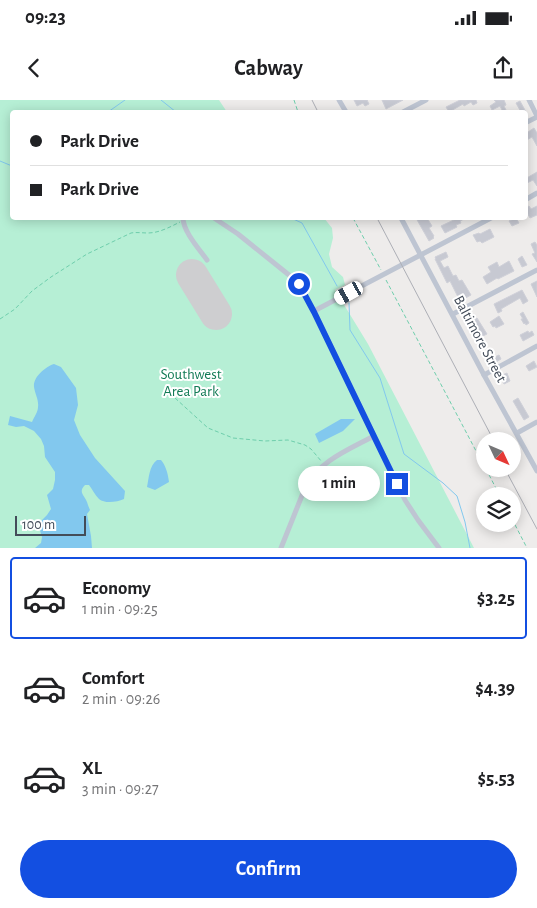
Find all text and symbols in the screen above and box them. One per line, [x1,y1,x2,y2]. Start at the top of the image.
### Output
text: 09:23 [25,8,66,27]
icon: back [20,54,48,82]
icon: share [489,54,517,82]
text: Cabway [234,57,303,79]
text: Park Drive [60,132,139,151]
text: Park Drive [60,180,139,199]
route start [288,273,310,295]
car [332,279,365,307]
street label: Baltimore Street [451,293,509,385]
park label: Southwest Area Park [160,367,222,399]
north arrow [476,432,521,478]
map controls [476,432,521,532]
callout: 1 min [297,466,380,502]
route end [386,473,408,495]
text: 1 min [322,475,356,491]
button: layers [476,487,521,532]
scale bar [15,513,86,536]
text: 100 m [22,518,55,532]
icon: car [22,576,67,621]
text: Economy [82,579,151,598]
text: $3.25 [477,589,515,608]
text: 1 min · 09:25 [82,601,158,617]
icon: car [22,666,67,711]
text: Comfort [82,669,144,688]
text: $4.39 [475,679,515,698]
text: 2 min · 09:26 [82,691,160,707]
icon: car [22,756,67,801]
text: XL [82,759,102,778]
text: $5.53 [477,769,515,788]
text: 3 min · 09:27 [82,781,159,797]
button: Confirm [20,840,517,898]

